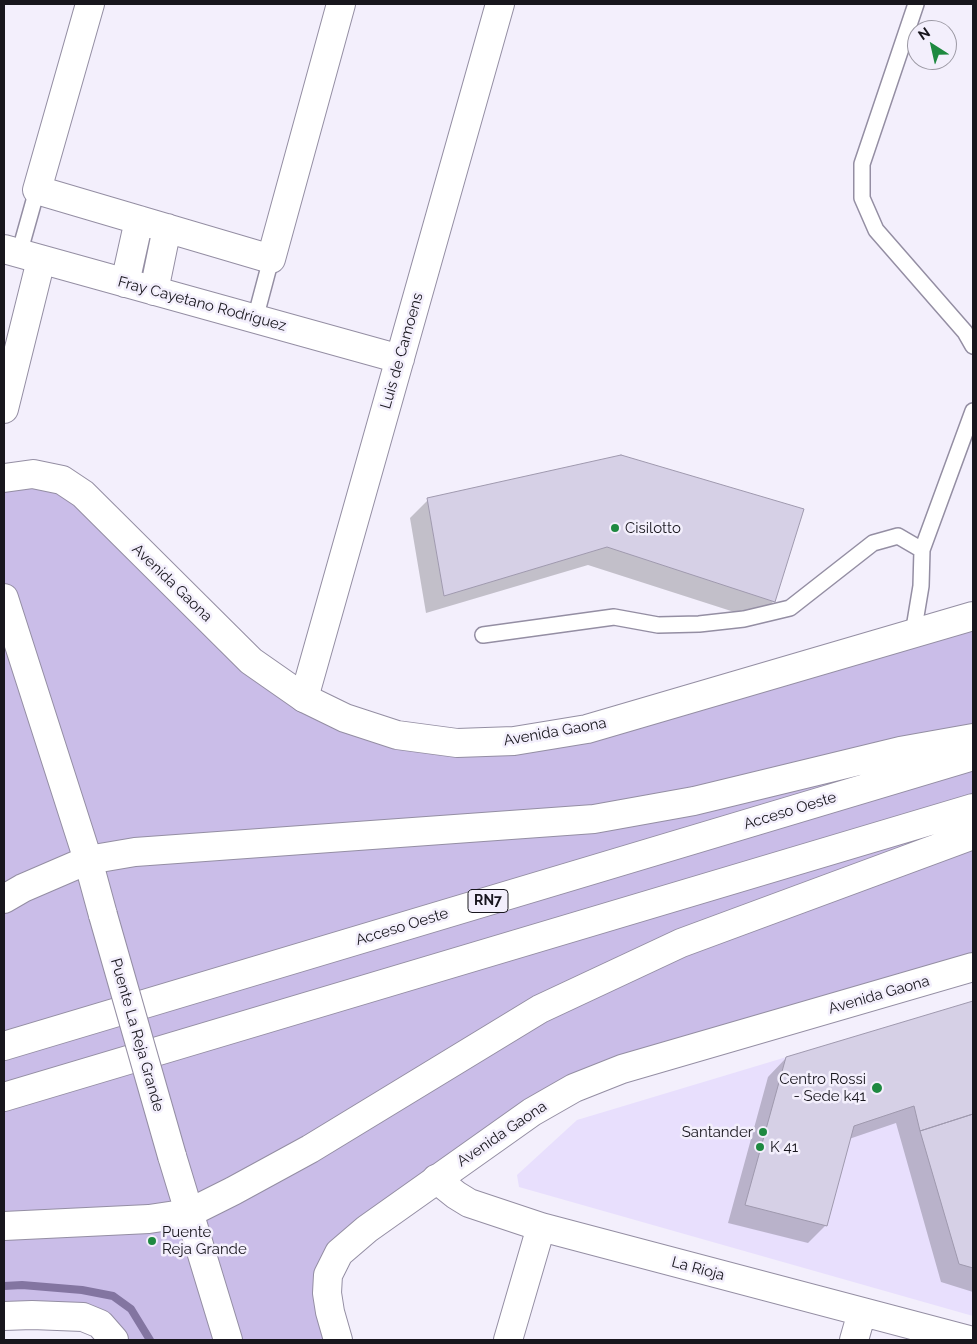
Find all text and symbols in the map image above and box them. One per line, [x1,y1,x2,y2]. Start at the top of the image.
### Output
north arrow [907,20,957,70]
text: N [915,24,933,43]
street label: Fray Cayetano Rodríguez [116,273,288,335]
street label: Luis de Camoens [377,291,427,411]
place label: Cisilotto [625,519,681,537]
marker: Cisilotto [609,522,621,534]
street label: Avenida Gaona [128,540,216,626]
street label: Avenida Gaona [502,714,608,750]
street label: Acceso Oeste [741,788,839,834]
road number: RN7 [468,889,508,912]
street label: Acceso Oeste [353,904,451,950]
street label: Puente La Reja Grande [106,956,168,1114]
street label: Avenida Gaona [826,972,932,1018]
place label: Centro Rossi - Sede k41 [779,1070,866,1105]
marker: Centro Rossi - Sede k41 [870,1081,884,1095]
street label: Avenida Gaona [454,1097,550,1171]
place label: Santander [682,1123,753,1141]
marker: Santander [757,1126,769,1138]
place label: K 41 [770,1138,798,1156]
marker: K 41 [754,1141,766,1153]
place label: Puente Reja Grande [162,1223,247,1258]
marker: Puente Reja Grande [146,1235,158,1247]
street label: La Rioja [669,1253,727,1285]

